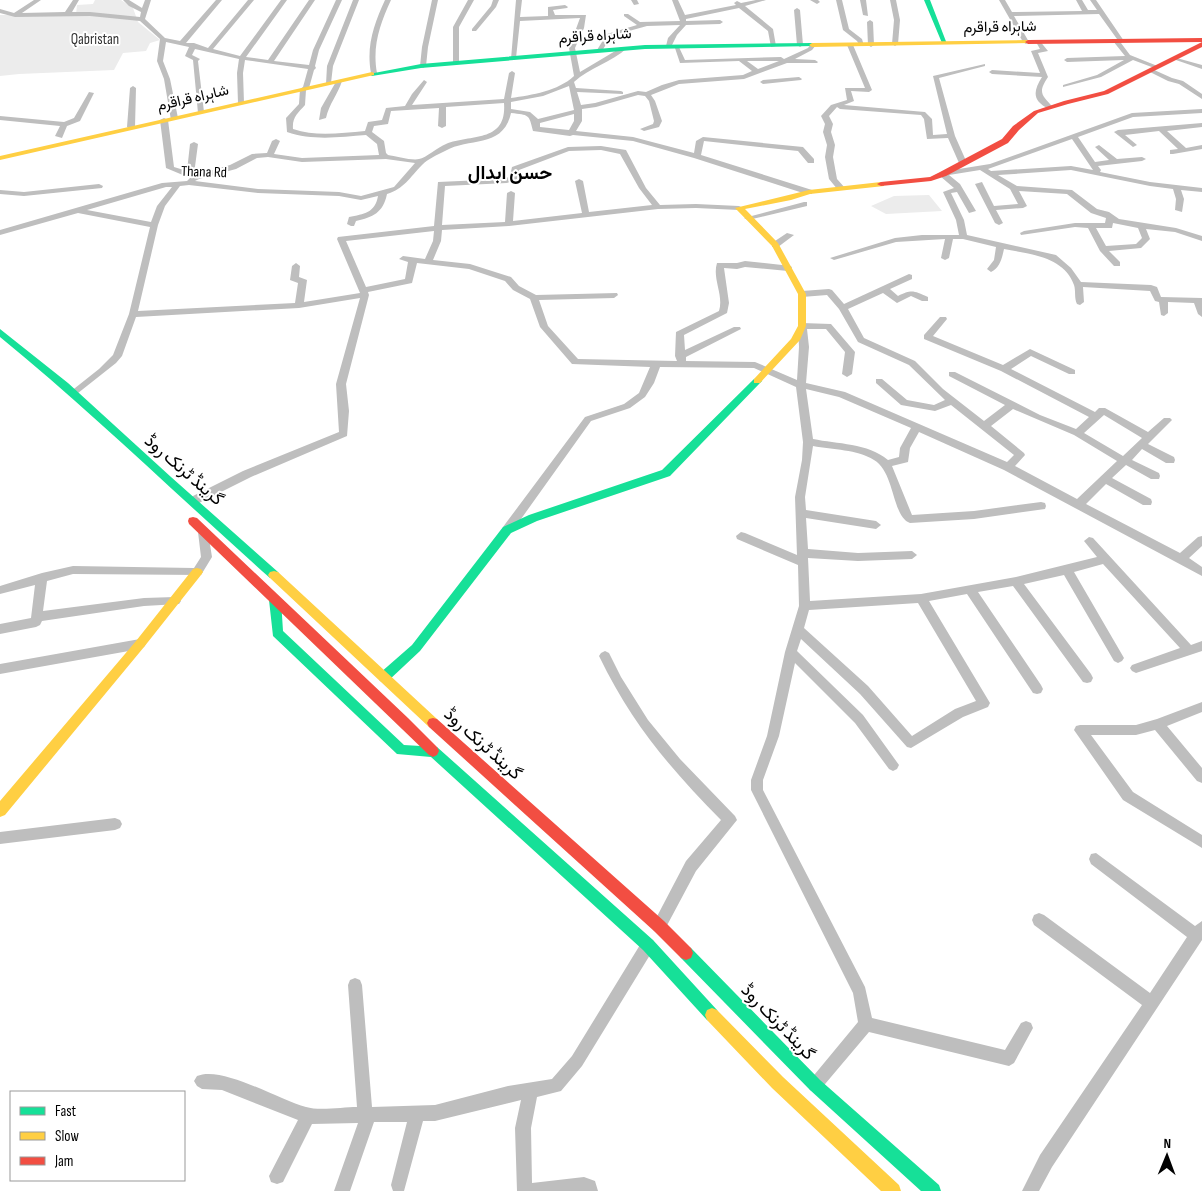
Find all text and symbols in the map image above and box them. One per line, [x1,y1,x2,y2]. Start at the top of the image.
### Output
street label: شاہراہ قراقرم [963,17,1037,37]
street label: شاہراہ قراقرم [558,24,632,48]
park label: Qabristan [71,30,119,49]
street label: شاہراہ قراقرم [155,80,231,115]
street label: Thana Rd [181,162,227,182]
district label: حسن ابدال [468,162,552,185]
street label: گرینڈ ٹرنک روڈ [140,430,228,510]
street label: گرینڈ ٹرنک روڈ [440,704,526,784]
street label: گرینڈ ٹرنک روڈ [737,980,819,1064]
legend [10,1091,185,1181]
text: Fast [55,1102,77,1121]
text: Slow [55,1127,79,1146]
north arrow [1142,1131,1192,1181]
text: N [1163,1135,1171,1152]
text: Jam [54,1152,73,1171]

